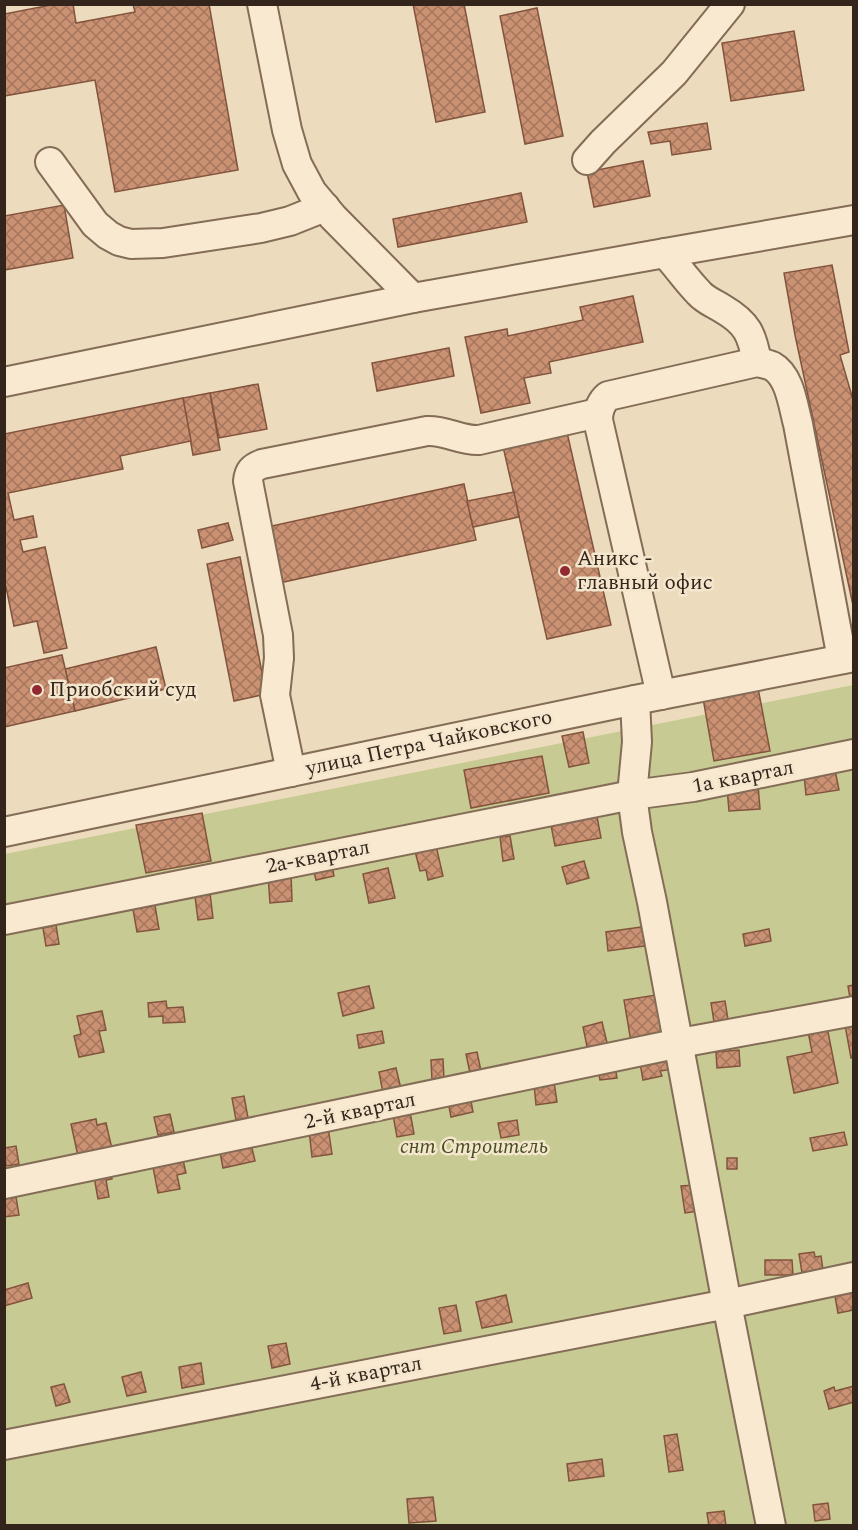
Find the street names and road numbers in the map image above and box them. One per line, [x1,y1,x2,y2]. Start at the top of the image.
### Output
street label: улица Петра Чайковского [302,701,555,785]
street label: 1а квартал [689,751,797,803]
street label: 2а-квартал [263,831,373,883]
street label: 2-й квартал [301,1084,419,1138]
street label: 4-й квартал [307,1347,425,1401]

